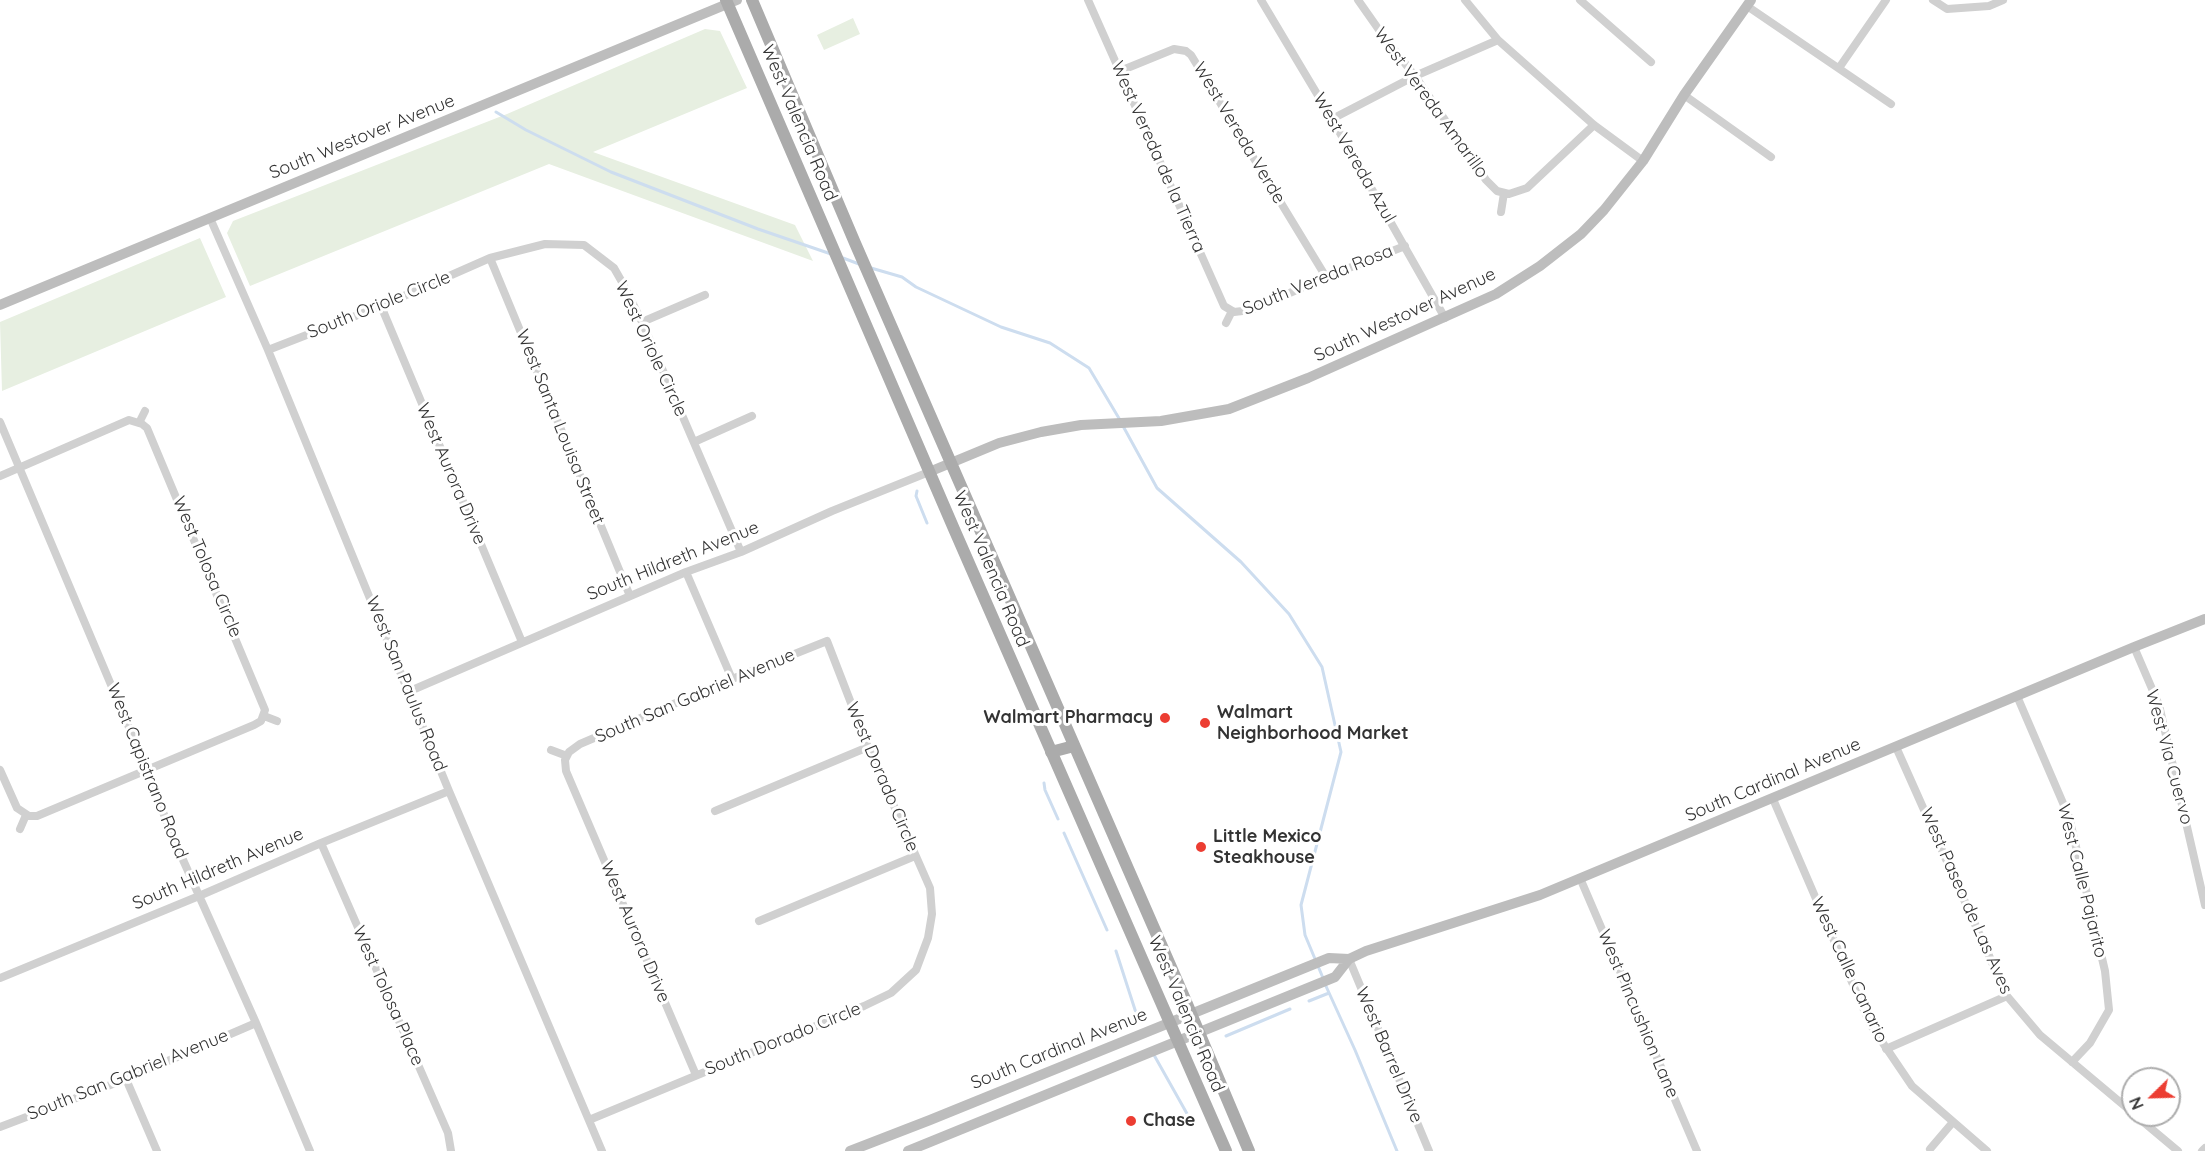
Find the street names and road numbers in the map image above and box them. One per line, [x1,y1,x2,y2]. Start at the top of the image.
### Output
street label: West Vereda Amarillo [1369,24,1493,182]
street label: West Valencia Road [756,42,842,204]
street label: West Vereda de la Tierra [1106,58,1210,256]
street label: West Vereda Verde [1188,58,1290,208]
street label: West Vereda Azul [1308,89,1400,227]
street label: South Westover Avenue [266,90,458,184]
street label: South Vereda Rosa [1240,240,1396,320]
street label: South Westover Avenue [1311,263,1499,367]
street label: South Oriole Circle [304,266,454,344]
street label: West Oriole Circle [610,278,692,420]
street label: West Santa Louisa Street [511,326,609,528]
street label: West Aurora Drive [411,400,491,548]
street label: West Valencia Road [948,488,1034,650]
street label: West Tolosa Circle [168,493,246,641]
street label: South Hildreth Avenue [584,517,762,605]
street label: West San Paulus Road [361,593,451,775]
street label: South San Gabriel Avenue [592,644,798,748]
street label: West Capistrano Road [102,680,192,862]
street label: West Via Cuervo [2141,687,2197,827]
street label: West Dorado Circle [841,699,923,855]
street label: South Cardinal Avenue [1682,733,1864,827]
street label: West Calle Pajarito [2052,802,2112,960]
street label: West Paseo de Las Aves [1915,804,2017,998]
street label: South Hildreth Avenue [129,823,307,915]
street label: West Aurora Drive [595,858,675,1006]
street label: West Calle Canario [1806,894,1892,1046]
street label: West Tolosa Place [347,923,429,1069]
street label: West Pincushion Lane [1593,926,1683,1102]
street label: West Valencia Road [1143,933,1229,1095]
street label: West Barrel Drive [1351,984,1427,1126]
street label: South Dorado Circle [702,998,864,1080]
street label: South Cardinal Avenue [968,1004,1150,1094]
street label: South San Gabriel Avenue [24,1025,232,1125]

